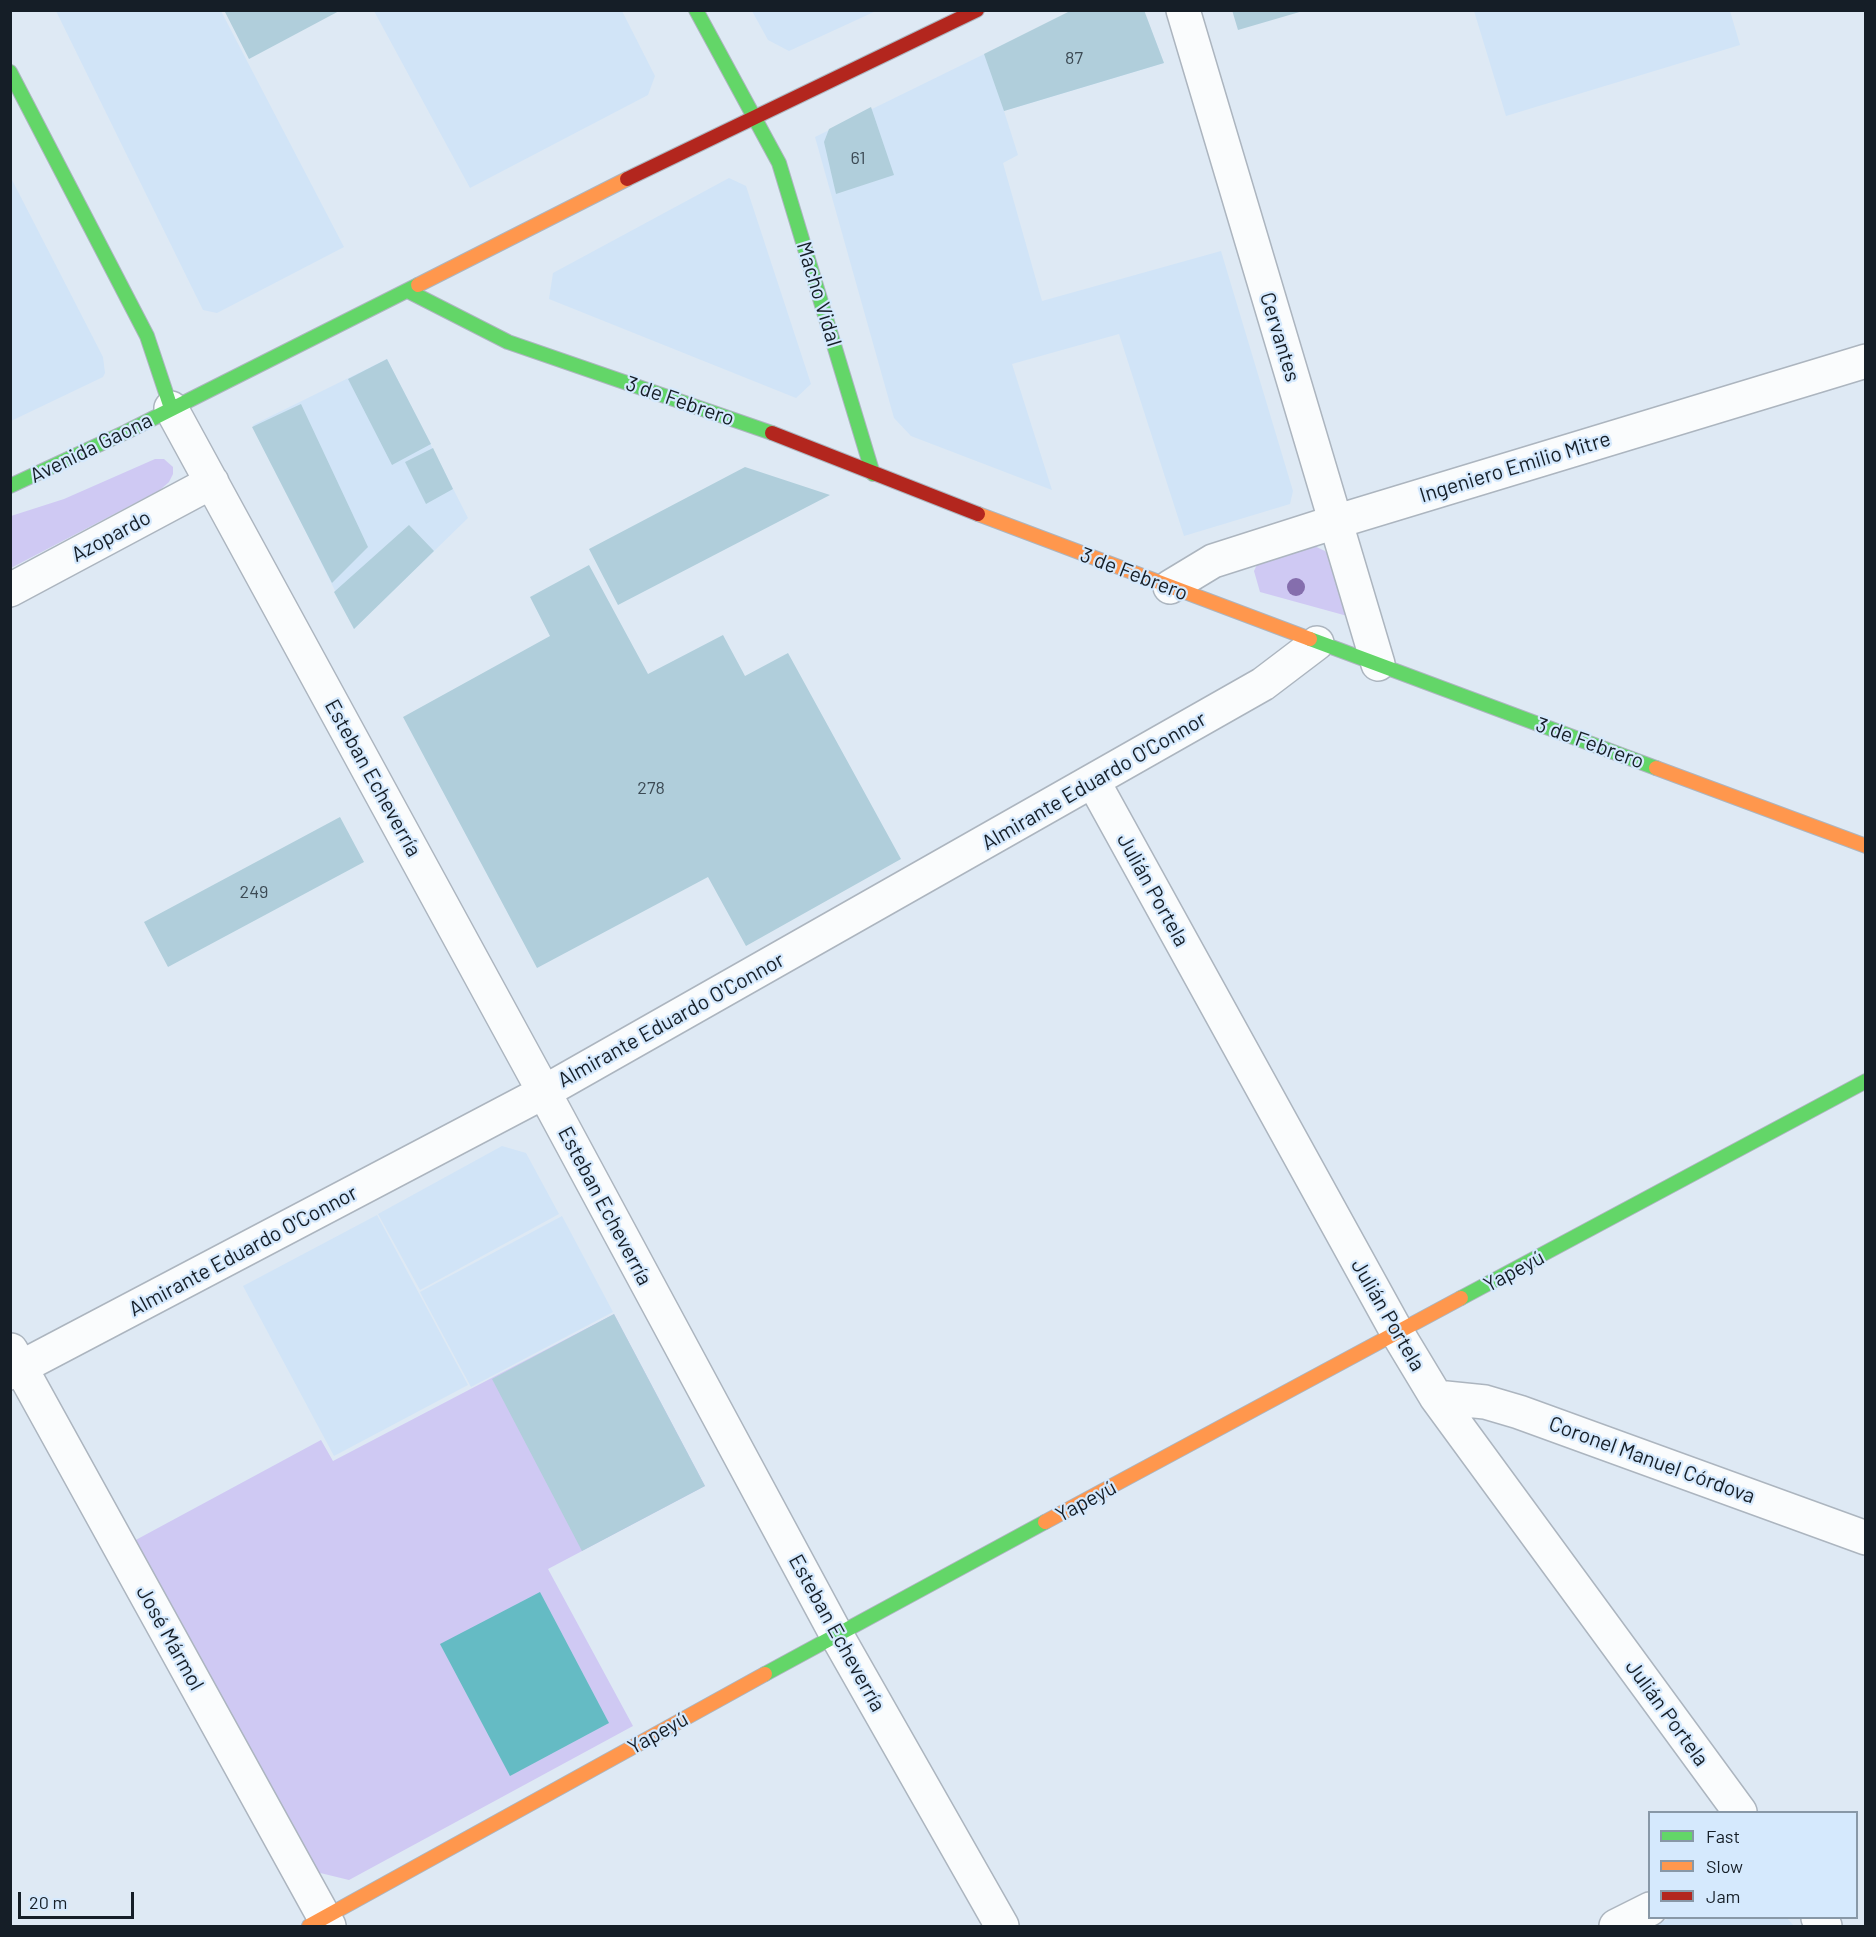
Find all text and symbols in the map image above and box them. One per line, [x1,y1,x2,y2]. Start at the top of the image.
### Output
house number: 87 [1065,47,1083,69]
house number: 61 [850,147,866,169]
street label: Macho Vidal [791,239,847,349]
street label: Cervantes [1254,289,1306,385]
street label: 3 de Febrero [622,371,738,431]
street label: Avenida Gaona [26,408,156,488]
street label: Ingeniero Emilio Mitre [1417,426,1613,508]
street label: Azopardo [67,505,155,567]
street label: 3 de Febrero [1077,542,1191,606]
street label: Esteban Echeverría [319,695,427,861]
street label: Almirante Eduardo O'Connor [977,706,1211,856]
street label: 3 de Febrero [1532,712,1648,774]
house number: 278 [637,777,665,799]
street label: Julián Portela [1112,829,1194,951]
house number: 249 [240,881,268,903]
street label: Almirante Eduardo O'Connor [553,947,789,1093]
street label: Esteban Echeverría [553,1122,657,1290]
street label: Almirante Eduardo O'Connor [124,1180,362,1322]
street label: Yapeyú [1479,1245,1549,1297]
street label: Julián Portela [1346,1254,1430,1376]
street label: Coronel Manuel Córdova [1545,1411,1759,1509]
street label: Yapeyú [1051,1475,1121,1527]
street label: Esteban Echeverría [783,1550,891,1716]
street label: José Mármol [131,1581,209,1695]
street label: Julián Portela [1620,1655,1714,1771]
street label: Yapeyú [623,1706,693,1760]
legend [1648,1811,1858,1919]
text: Fast [1706,1825,1740,1847]
text: Slow [1706,1855,1743,1877]
scale bar [21,1880,136,1918]
text: Jam [1706,1885,1740,1907]
text: 20 m [29,1891,67,1913]

